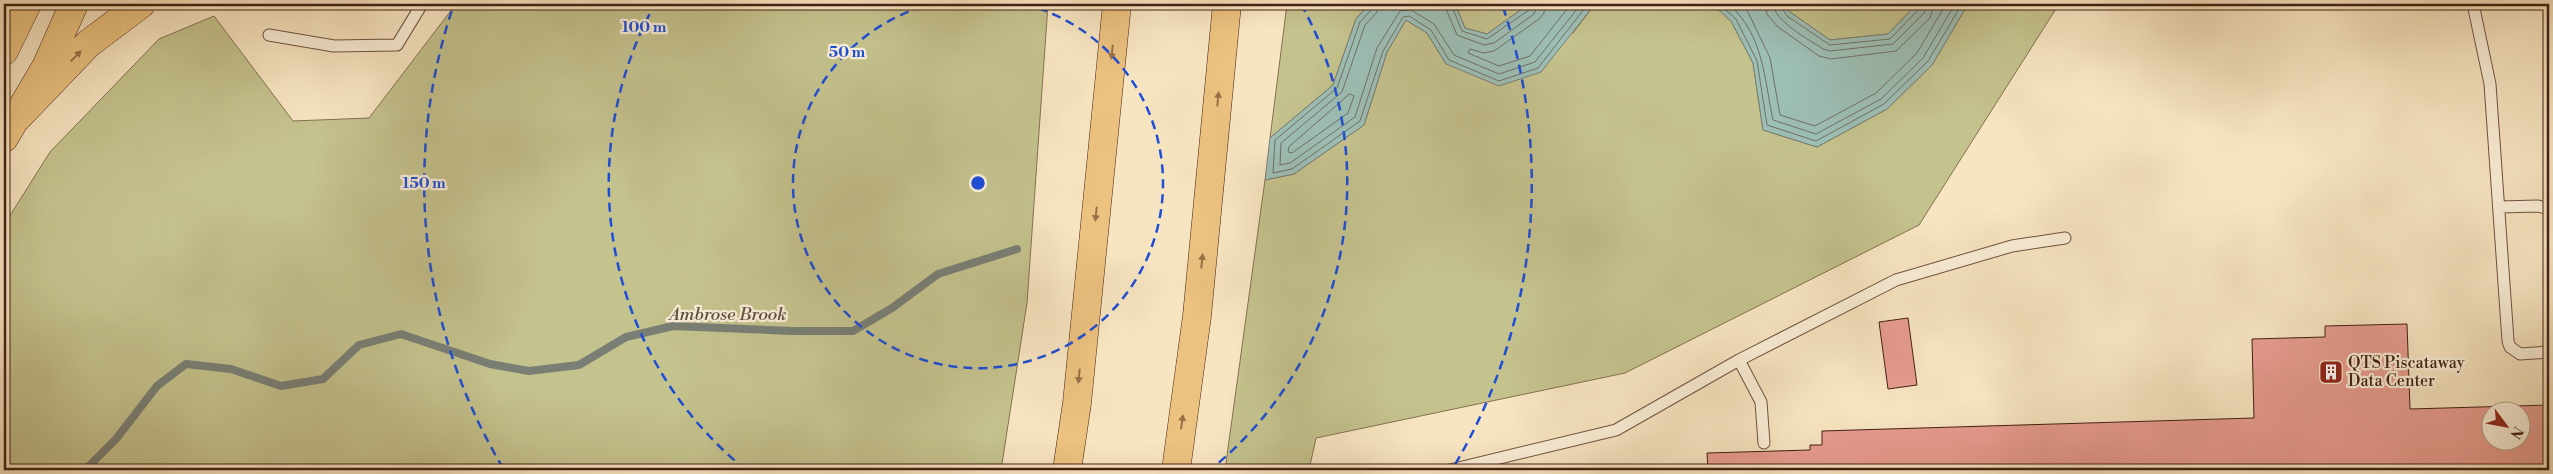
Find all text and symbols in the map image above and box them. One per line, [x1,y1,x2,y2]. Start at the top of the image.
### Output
text: 100 m [622,18,667,37]
text: 50 m [829,43,865,62]
one-way arrow [1108,45,1116,61]
one-way arrow [70,50,82,62]
one-way arrow [1214,91,1222,107]
text: 150 m [402,174,446,193]
centre of rings [969,174,987,192]
one-way arrow [1092,206,1100,222]
one-way arrow [1198,252,1206,268]
water label: Ambrose Brook [667,303,787,326]
place label: QTS Piscataway Data Center [2348,353,2465,391]
building icon: QTS Piscataway Data Center [2318,359,2344,385]
one-way arrow [1075,368,1083,384]
north arrow [2480,402,2530,452]
one-way arrow [1178,414,1186,430]
text: N [2506,423,2527,442]

